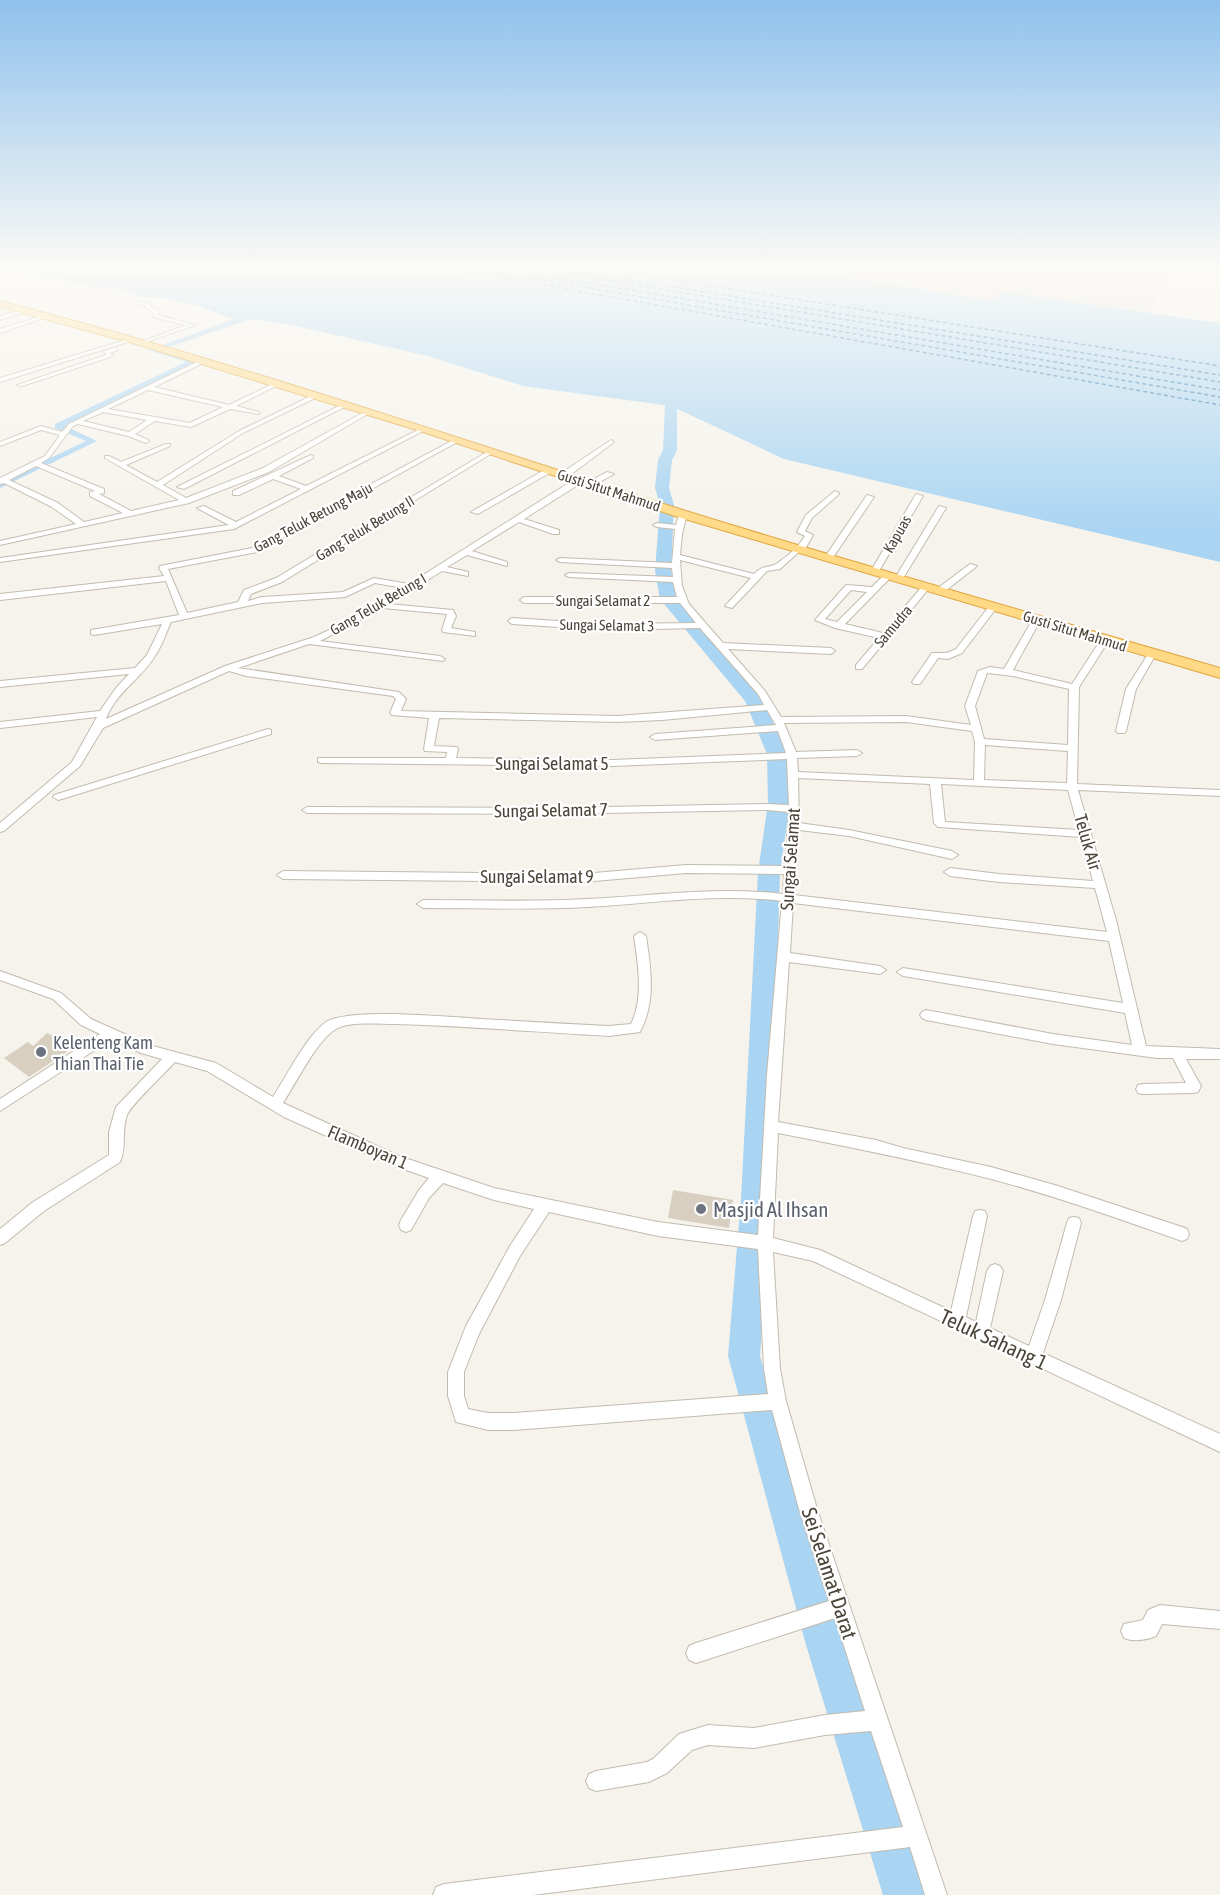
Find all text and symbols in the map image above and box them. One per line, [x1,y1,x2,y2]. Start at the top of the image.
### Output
street label: Gusti Situt Mahmud [555,465,663,515]
street label: Gang Teluk Betung Maju [251,478,375,556]
street label: Gang Teluk Betung II [313,492,417,564]
street label: Kapuas [879,512,915,556]
street label: Gang Teluk Betung I [327,570,429,638]
street label: Sungai Selamat 2 [556,592,650,609]
street label: Samudra [871,602,915,650]
street label: Gusti Situt Mahmud [1021,607,1129,655]
street label: Sungai Selamat 3 [559,616,655,634]
street label: Sungai Selamat 5 [495,753,609,774]
street label: Sungai Selamat 7 [494,799,608,821]
street label: Sungai Selamat [776,807,804,911]
street label: Teluk Air [1070,812,1106,873]
street label: Sungai Selamat 9 [480,866,594,887]
place label: Kelenteng Kam Thian Thai Tie [53,1032,153,1074]
marker: Kelenteng Kam Thian Thai Tie [34,1045,48,1059]
street label: Flamboyan 1 [325,1121,411,1173]
place label: Masjid Al Ihsan [713,1197,828,1221]
marker: Masjid Al Ihsan [694,1202,708,1216]
street label: Teluk Sahang 1 [936,1304,1052,1374]
street label: Sei Selamat Darat [797,1504,863,1642]

